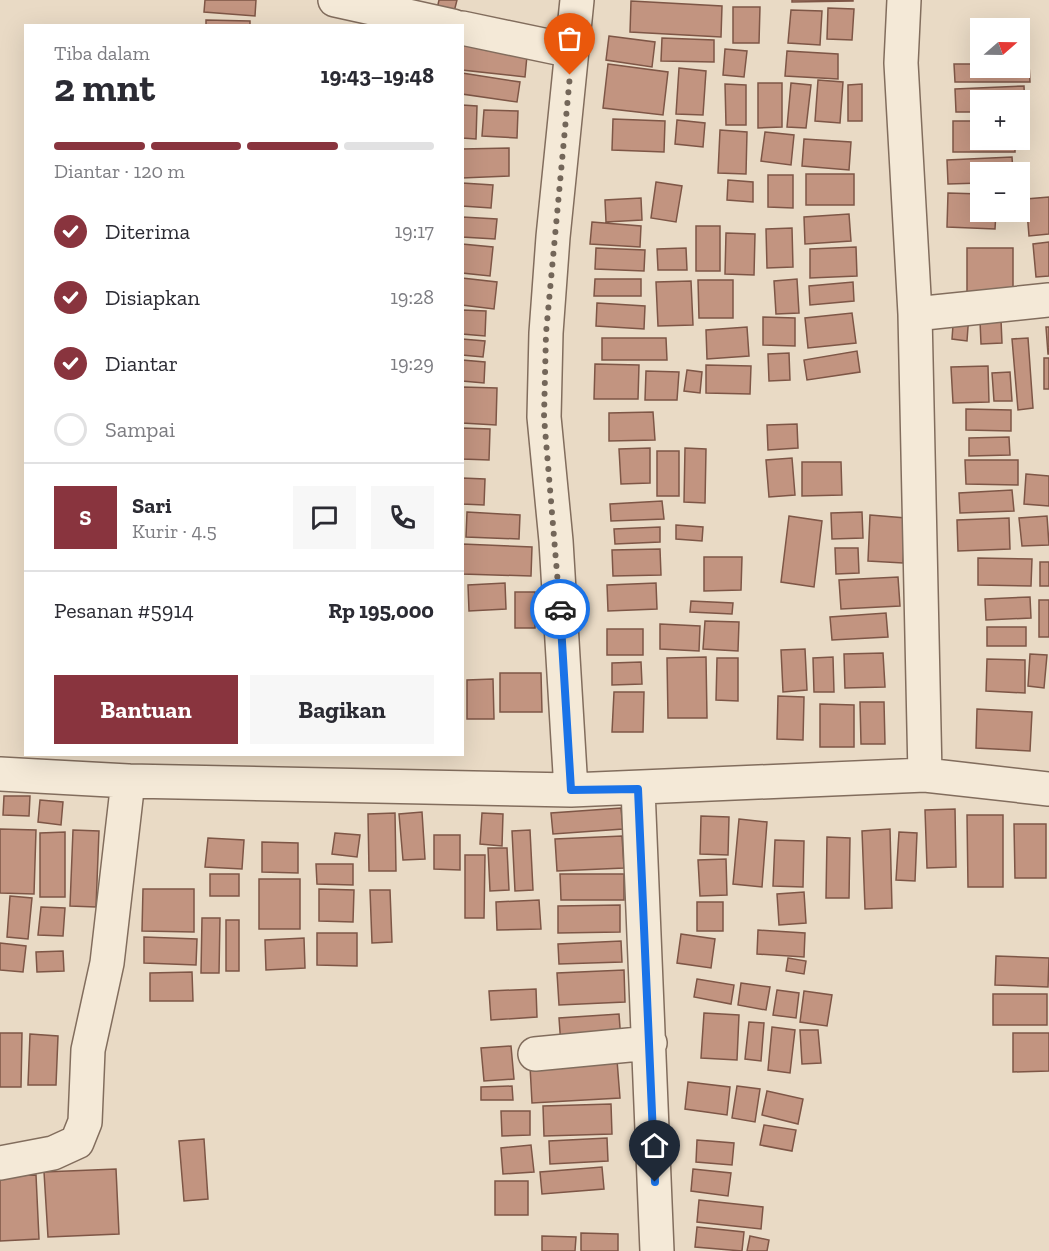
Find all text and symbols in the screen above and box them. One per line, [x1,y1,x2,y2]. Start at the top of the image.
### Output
pin [544,13,595,75]
north arrow [970,18,1030,78]
map controls [970,18,1030,222]
icon: bag [553,22,586,55]
text: Tiba dalam [54,41,150,65]
text: 19:43–19:48 [321,62,434,89]
text: 2 mnt [54,64,155,111]
button: + [970,90,1030,150]
text: Diantar · 120 m [54,159,185,183]
button: − [970,162,1030,222]
icon: check [54,215,87,248]
text: Diterima [105,218,190,245]
text: 19:17 [394,219,434,243]
icon: check [54,281,87,314]
text: Disiapkan [105,284,200,311]
text: 19:28 [390,285,434,309]
icon: check [54,347,87,380]
text: Diantar [105,350,178,377]
text: 19:29 [390,351,434,375]
text: Sampai [105,416,175,443]
button: chat [293,486,356,549]
button: phone [371,486,434,549]
text: Sari [132,492,172,519]
text: S [79,504,92,531]
text: Kurir · 4.5 [132,519,217,543]
courier [530,579,590,639]
icon: car [544,593,577,626]
text: Pesanan #5914 [54,597,194,624]
text: Rp 195,000 [328,597,434,624]
button: Bantuan [54,675,238,744]
button: Bagikan [250,675,434,744]
pin [629,1120,680,1182]
icon: home [638,1129,671,1162]

